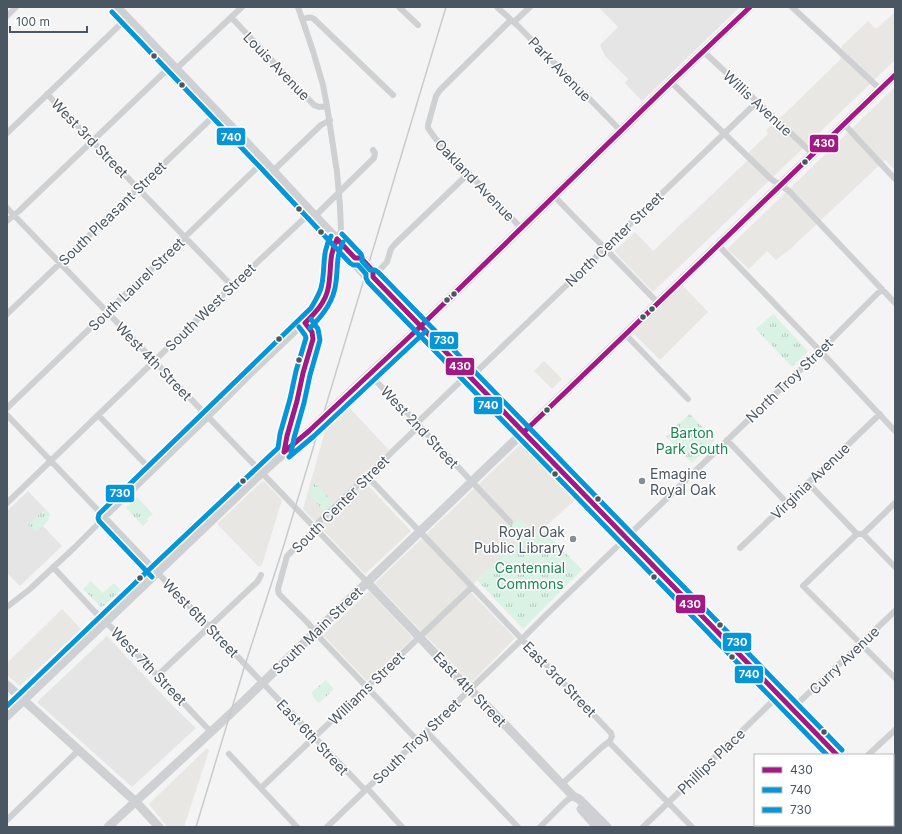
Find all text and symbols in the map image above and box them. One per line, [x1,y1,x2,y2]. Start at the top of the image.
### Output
scale bar [10,8,87,34]
text: 100 m [16,14,50,29]
street label: Louis Avenue [240,28,314,104]
street label: Park Avenue [525,33,595,105]
unlabelled marker [149,51,159,61]
street label: Willis Avenue [720,67,796,139]
unlabelled marker [177,80,187,90]
street label: West 3rd Street [48,95,132,181]
line badge: 740 [216,127,246,146]
text: 740 [221,130,241,144]
line badge: 430 [809,134,839,153]
street label: Oakland Avenue [432,135,518,225]
text: 430 [813,136,835,150]
street label: South Pleasant Street [55,157,169,269]
unlabelled marker [800,157,810,167]
street label: North Center Street [562,188,667,290]
unlabelled marker [294,204,304,214]
unlabelled marker [316,227,326,237]
street label: South Laurel Street [85,234,188,334]
street label: South West Street [161,259,259,354]
unlabelled marker [449,289,459,299]
unlabelled marker [442,295,452,305]
unlabelled marker [647,304,657,314]
unlabelled marker [638,312,648,322]
street label: West 4th Street [112,318,196,404]
line badge: 730 [429,331,459,350]
text: 730 [434,333,454,347]
unlabelled marker [274,334,284,344]
street label: North Troy Street [742,334,836,426]
unlabelled marker [294,355,304,365]
line badge: 430 [445,357,475,376]
text: 430 [449,359,471,373]
street label: West 2nd Street [378,382,463,472]
line badge: 740 [473,396,503,415]
text: 740 [478,398,498,412]
unlabelled marker [542,405,552,415]
park label: Barton Park South [656,424,728,457]
street label: Virginia Avenue [767,439,853,523]
street label: South Center Street [288,452,392,556]
place label: Emagine Royal Oak [650,465,716,498]
unlabelled marker [550,469,560,479]
unlabelled marker [238,476,248,486]
marker: Emagine Royal Oak [637,476,647,486]
line badge: 730 [105,484,135,503]
text: 730 [110,486,130,500]
unlabelled marker [593,494,603,504]
place label: Royal Oak Public Library [474,523,565,556]
marker: Royal Oak Public Library [568,534,578,544]
park label: Centennial Commons [495,559,565,592]
unlabelled marker [649,572,659,582]
unlabelled marker [135,573,145,583]
street label: West 6th Street [159,575,243,661]
street label: South Main Street [269,583,366,677]
line badge: 430 [675,594,706,614]
text: 430 [679,597,701,611]
unlabelled marker [715,620,725,630]
street label: Curry Avenue [806,622,882,698]
street label: West 7th Street [108,624,191,709]
line badge: 730 [722,632,752,652]
text: 730 [727,635,747,649]
street label: East 3rd Street [520,638,600,720]
street label: Williams Street [325,647,408,728]
street label: East 4th Street [430,648,510,730]
unlabelled marker [727,652,737,662]
line badge: 740 [734,665,764,684]
text: 740 [739,667,759,681]
street label: South Troy Street [369,695,464,787]
street label: East 6th Street [274,696,353,779]
street label: Phillips Place [674,725,748,797]
unlabelled marker [819,727,829,737]
legend [754,754,894,826]
text: 430 [790,762,813,777]
text: 740 [790,782,811,797]
text: 730 [790,802,812,817]

